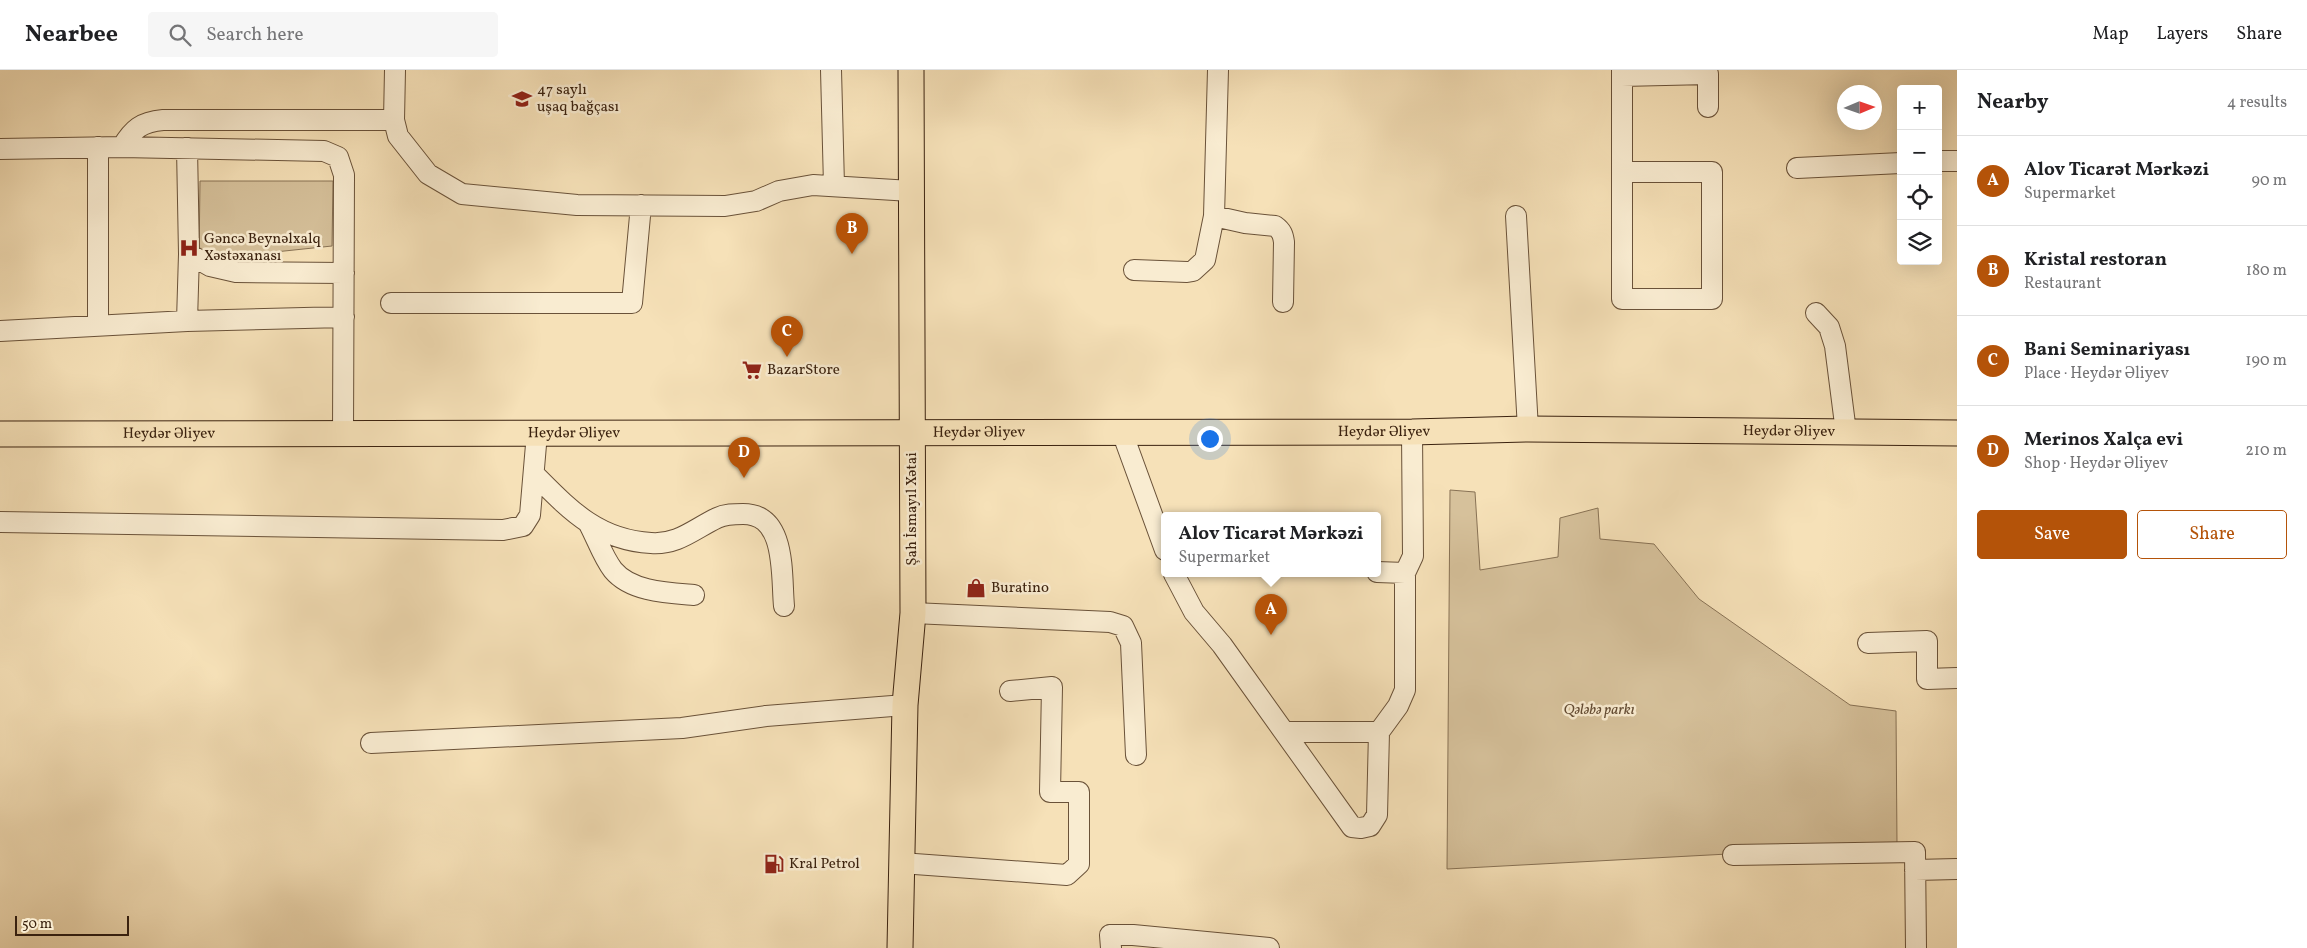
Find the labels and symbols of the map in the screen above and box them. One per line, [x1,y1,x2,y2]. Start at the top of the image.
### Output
place label: 47 saylı uşaq bağçası [537,80,619,118]
north arrow [1837,85,1882,130]
school or university icon: 47 saylı uşaq bağçası [511,88,533,110]
pin: B [836,213,868,254]
place label: Gəncə Beynəlxalq Xəstəxanası [204,229,321,267]
hospital icon: Gəncə Beynəlxalq Xəstəxanası [178,237,200,259]
pin: C [771,316,803,357]
supermarket icon: BazarStore [741,359,763,381]
place label: BazarStore [767,360,840,381]
street label: Heydər Əliyev [1338,421,1431,443]
street label: Heydər Əliyev [1743,421,1835,442]
street label: Heydər Əliyev [933,422,1025,443]
street label: Heydər Əliyev [123,423,215,444]
street label: Heydər Əliyev [528,423,620,444]
your location [1197,426,1223,452]
pin: D [728,437,760,478]
street label: Şah İsmayıl Xətai [902,452,923,566]
shop icon: Buratino [965,577,987,599]
place label: Buratino [991,578,1049,599]
pin: A [1255,594,1287,635]
park label: Qələbə parkı [1564,700,1635,721]
fuel station icon: Kral Petrol [763,853,785,875]
place label: Kral Petrol [789,854,860,875]
scale bar [15,913,129,936]

